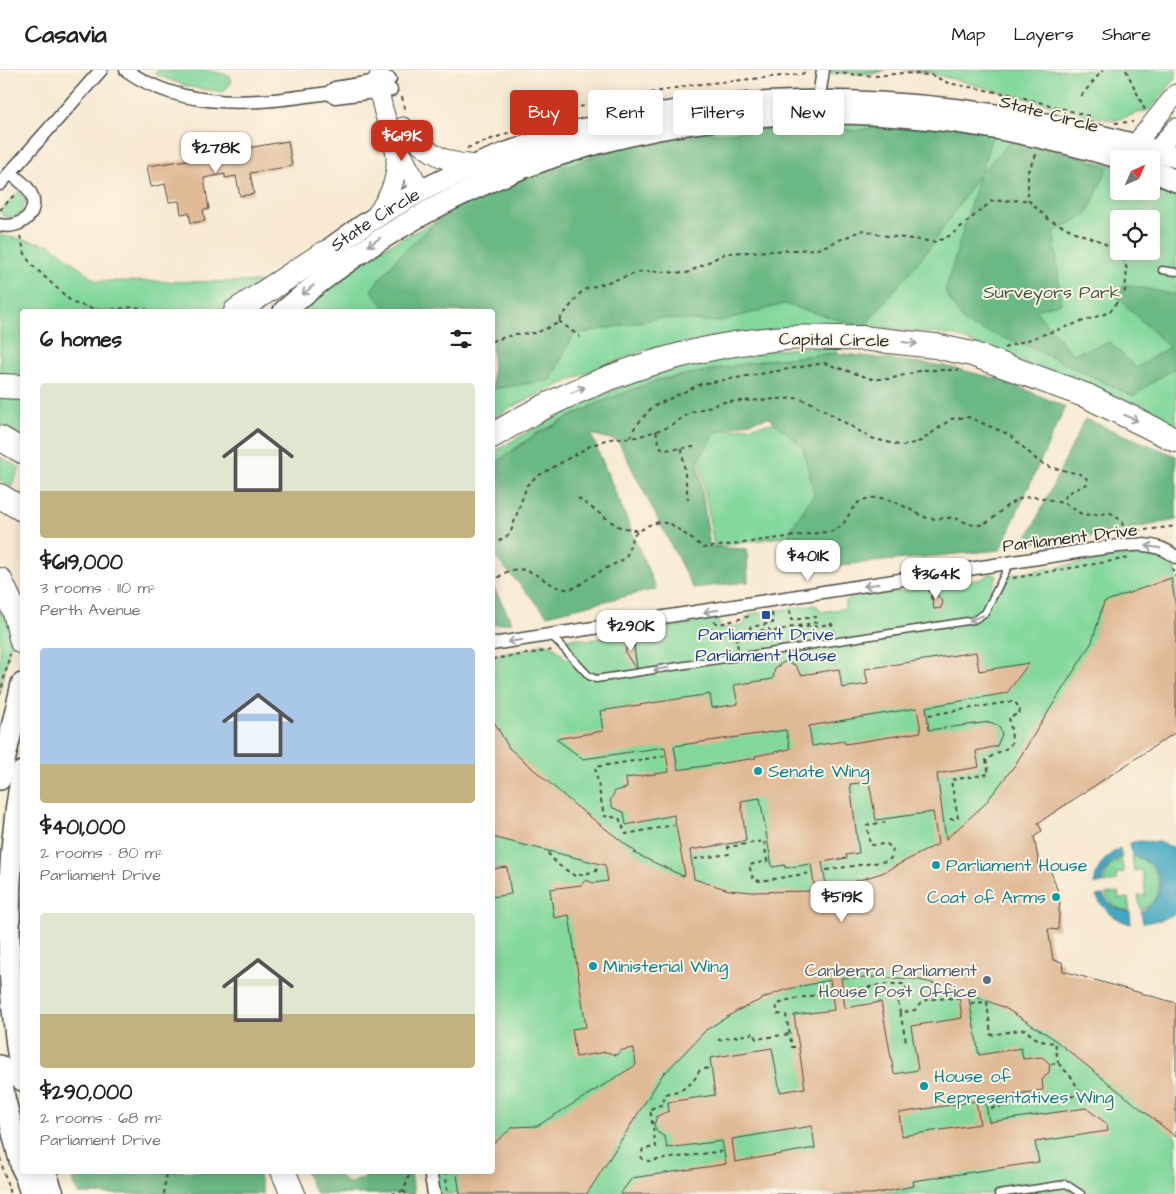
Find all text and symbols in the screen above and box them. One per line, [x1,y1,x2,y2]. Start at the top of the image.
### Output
text: Casavia [25,18,107,52]
text: Map [951,22,985,47]
text: Layers [1013,22,1074,47]
text: Share [1102,22,1151,47]
street label: State Circle [997,89,1102,139]
chip: Buy [510,90,578,135]
chip: Rent [588,90,663,135]
chip: Filters [673,90,763,135]
chip: New [773,90,844,135]
pin: $619K [367,119,437,162]
text: $619K [382,125,422,147]
pin: $278K [181,132,251,174]
text: $278K [192,137,240,159]
north arrow [1110,150,1160,200]
map controls [1110,150,1160,260]
street label: State Circle [325,182,424,257]
button: locate [1110,210,1160,260]
one-way arrow [367,238,381,248]
park label: Surveyors Park [983,280,1121,306]
one-way arrow [302,285,315,296]
text: 6 homes [40,325,122,354]
icon: filters [447,325,475,353]
street label: Capital Circle [779,327,890,353]
one-way arrow [902,338,918,348]
one-way arrow [570,385,585,395]
one-way arrow [1123,413,1138,423]
icon: home [213,415,303,505]
street label: Parliament Drive [1001,517,1139,559]
pin: $401K [773,540,843,582]
one-way arrow [1145,541,1161,551]
text: $401K [787,545,829,567]
text: $619,000 [40,548,123,577]
pin: $364K [901,558,971,600]
text: $364K [912,563,960,585]
text: 3 rooms · 110 m² [40,577,156,599]
one-way arrow [864,581,880,591]
text: Perth Avenue [40,599,140,621]
one-way arrow [703,606,719,616]
marker: Parliament Drive Parliament House [760,609,772,621]
pin: $290K [596,610,666,652]
one-way arrow [969,614,984,623]
text: $290K [608,615,654,637]
place label: Parliament Drive Parliament House [695,622,837,668]
one-way arrow [508,636,524,646]
one-way arrow [653,664,669,674]
icon: home [213,680,303,770]
place label: Senate Wing [768,759,870,785]
marker: Senate Wing [752,765,764,777]
text: $401,000 [40,813,125,842]
text: 2 rooms · 80 m² [40,842,163,864]
place label: Parliament House [946,853,1088,878]
marker: Parliament House [930,859,942,871]
text: Parliament Drive [40,864,161,886]
pin: $519K [807,880,877,923]
place label: Coat of Arms [927,885,1046,910]
text: $519K [821,886,863,908]
marker: Coat of Arms [1050,891,1062,903]
icon: home [213,945,303,1035]
place label: Ministerial Wing [603,954,728,980]
place label: Canberra Parliament House Post Office [805,958,978,1004]
marker: Ministerial Wing [587,960,599,972]
marker: Canberra Parliament House Post Office [981,974,993,986]
place label: House of Representatives Wing [934,1064,1114,1111]
text: $290,000 [40,1078,132,1107]
marker: House of Representatives Wing [918,1080,930,1092]
text: 2 rooms · 68 m² [40,1107,163,1129]
text: Parliament Drive [40,1129,161,1151]

